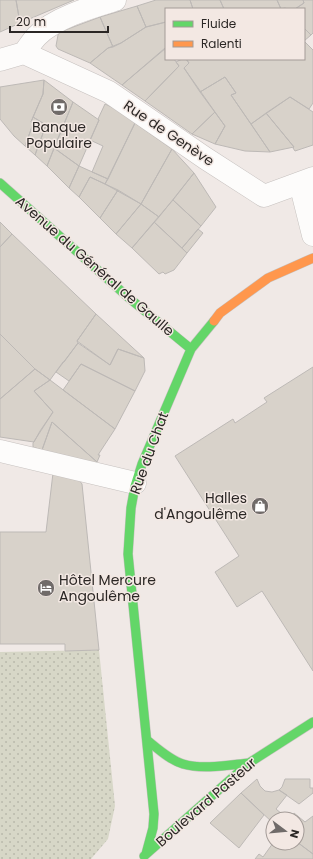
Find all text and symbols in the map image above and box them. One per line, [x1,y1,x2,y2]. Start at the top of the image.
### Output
scale bar [10,8,108,34]
legend [165,8,305,60]
text: 20 m [16,13,46,30]
text: Fluide [201,15,236,32]
text: Ralenti [201,35,242,52]
street label: Rue de Genève [120,95,219,171]
bank icon: Banque Populaire [49,97,69,117]
place label: Banque Populaire [26,117,92,153]
street label: Avenue du Général de Gaulle [11,191,179,341]
street label: Rue du Chat [125,409,173,497]
place label: Halles d'Angoulême [154,488,247,524]
shop icon: Halles d'Angoulême [250,496,270,516]
place label: Hôtel Mercure Angoulême [59,570,156,606]
hotel icon: Hôtel Mercure Angoulême [36,578,56,598]
street label: Boulevard Pasteur [151,753,261,851]
north arrow [265,811,305,851]
text: N [286,828,303,840]

